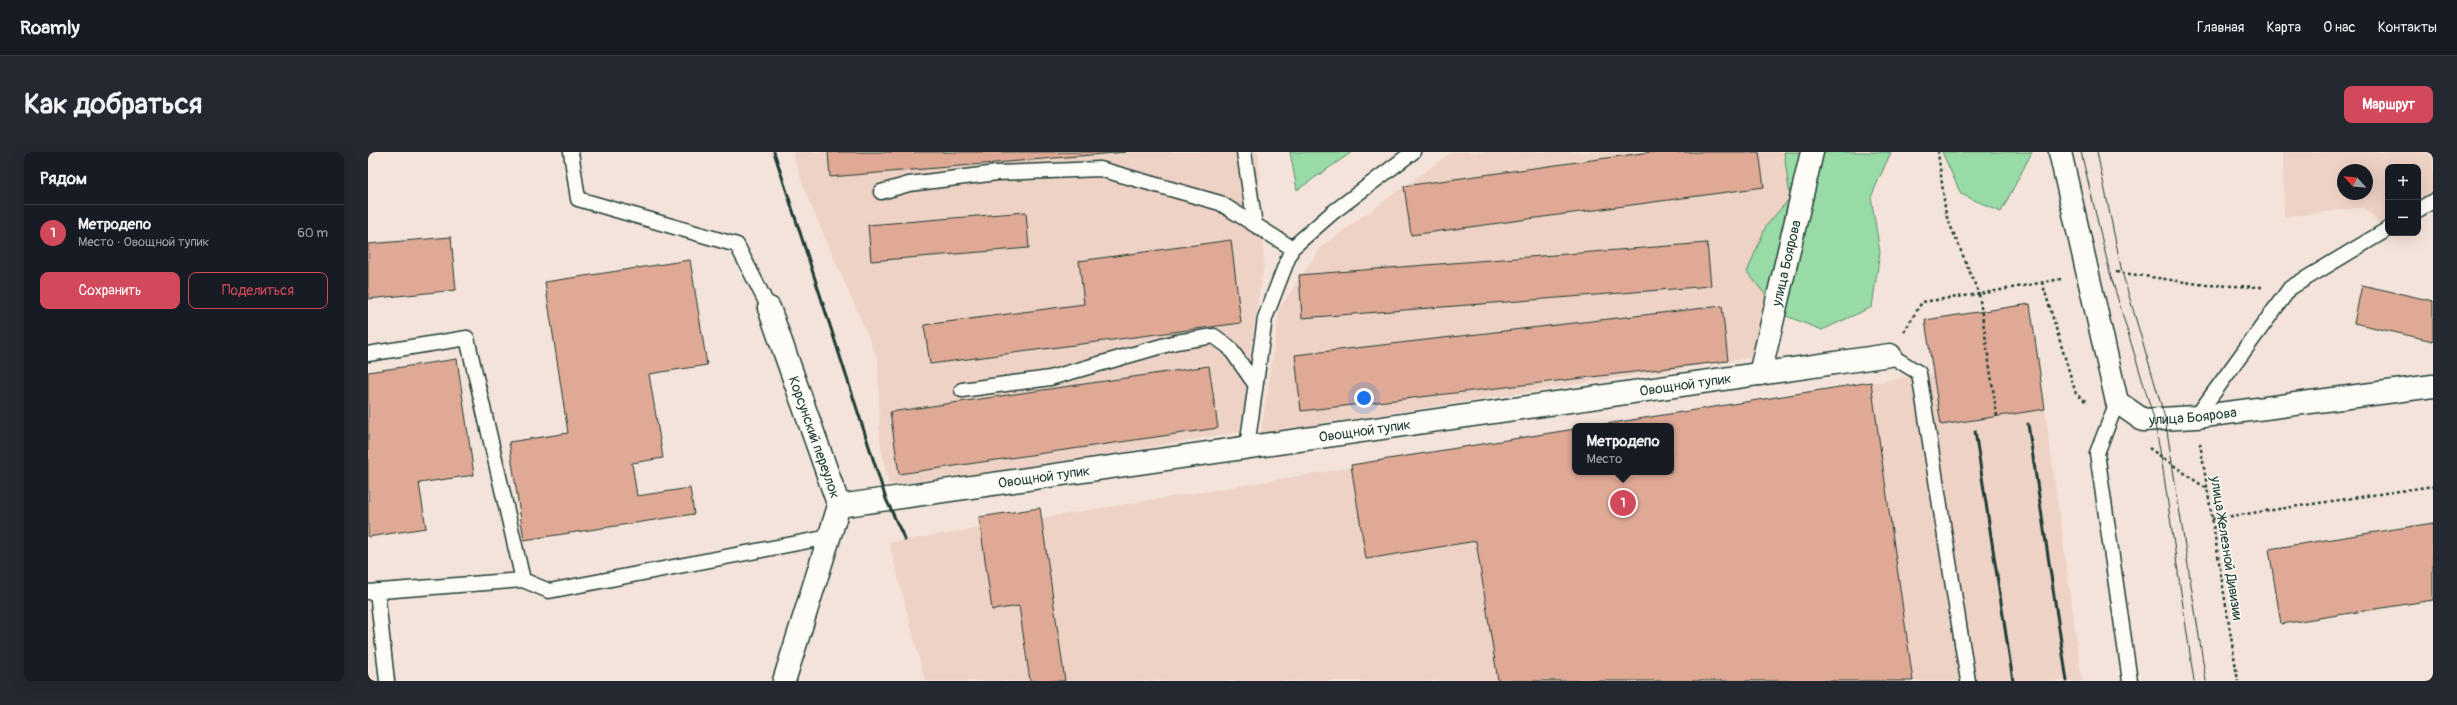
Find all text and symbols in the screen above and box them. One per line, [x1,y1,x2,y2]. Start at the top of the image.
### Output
text: Roamly [20,16,80,40]
text: Главная [2197,19,2244,36]
text: Карта [2266,19,2301,36]
text: О нас [2323,19,2356,36]
text: Контакты [2378,19,2437,36]
button: Маршрут [2344,86,2433,123]
text: Как добраться [24,87,202,122]
north arrow [2337,164,2373,200]
map controls [2385,164,2421,236]
button: + [2385,164,2421,200]
text: Рядом [40,168,87,189]
button: − [2385,200,2421,236]
text: Метродепо [78,215,151,234]
street label: улица Боярова [1768,218,1805,309]
text: 1 [50,225,56,241]
text: 60 m [297,225,328,241]
text: Место · Овощной тупик [78,234,209,250]
button: Сохранить [40,272,180,309]
button: Поделиться [188,272,328,309]
street label: Овощной тупик [1638,370,1732,400]
street label: Корсунский переулок [785,374,844,501]
your location [1354,388,1374,408]
street label: улица Боярова [2147,404,2238,429]
street label: Овощной тупик [1318,416,1412,446]
popup [1572,423,1674,475]
text: Метродепо [1587,432,1659,451]
text: Место [1587,451,1622,467]
street label: Овощной тупик [997,462,1091,492]
street label: улица Железной Дивизии [2207,474,2246,621]
pin: 1 [1610,488,1636,518]

